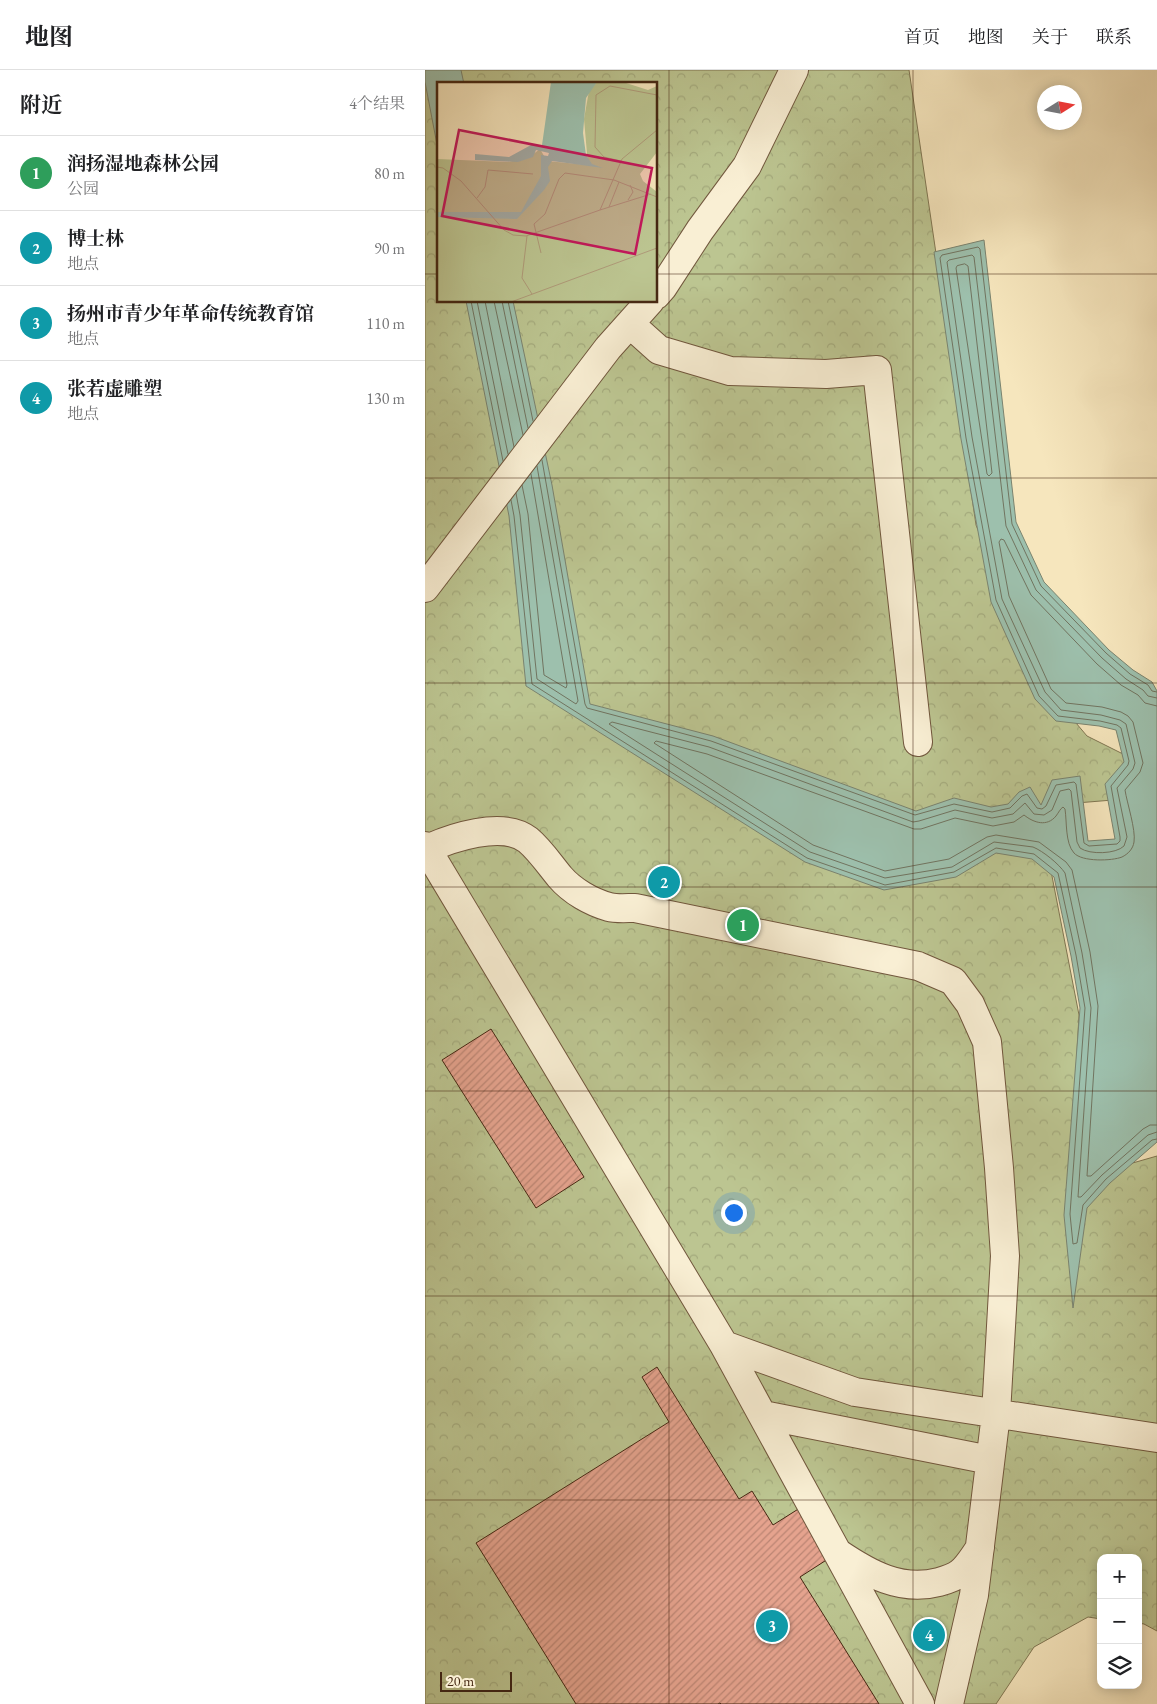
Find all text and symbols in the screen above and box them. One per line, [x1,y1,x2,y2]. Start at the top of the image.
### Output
text: 地图 [25,21,73,52]
text: 首页 [904,25,940,48]
text: 地图 [968,25,1004,48]
text: 关于 [1032,25,1068,48]
text: 联系 [1096,25,1132,48]
inset map [437,82,657,302]
north arrow [1037,85,1082,130]
text: 附近 [20,91,62,118]
text: 4个结果 [349,93,405,114]
text: 润扬湿地森林公园 [67,151,219,176]
text: 1 [32,163,40,184]
text: 80 m [374,163,405,184]
text: 公园 [67,178,99,199]
text: 博士林 [67,226,124,251]
text: 2 [32,238,40,259]
text: 90 m [374,238,405,259]
text: 地点 [67,253,99,274]
text: 扬州市青少年革命传统教育馆 [67,301,314,326]
text: 3 [32,313,40,334]
text: 110 m [366,313,405,334]
text: 地点 [67,328,99,349]
text: 张若虚雕塑 [67,376,162,401]
text: 4 [32,388,40,409]
text: 130 m [366,388,405,409]
text: 地点 [67,403,99,424]
pin: 2 [648,863,680,901]
pin: 1 [727,906,759,944]
your location [721,1200,747,1226]
map controls [1097,1554,1142,1689]
button: + [1097,1554,1142,1599]
button: − [1097,1599,1142,1644]
pin: 3 [756,1607,788,1645]
pin: 4 [913,1616,945,1654]
button: layers [1097,1644,1142,1689]
scale bar [440,1669,513,1692]
text: 20 m [447,1672,474,1690]

